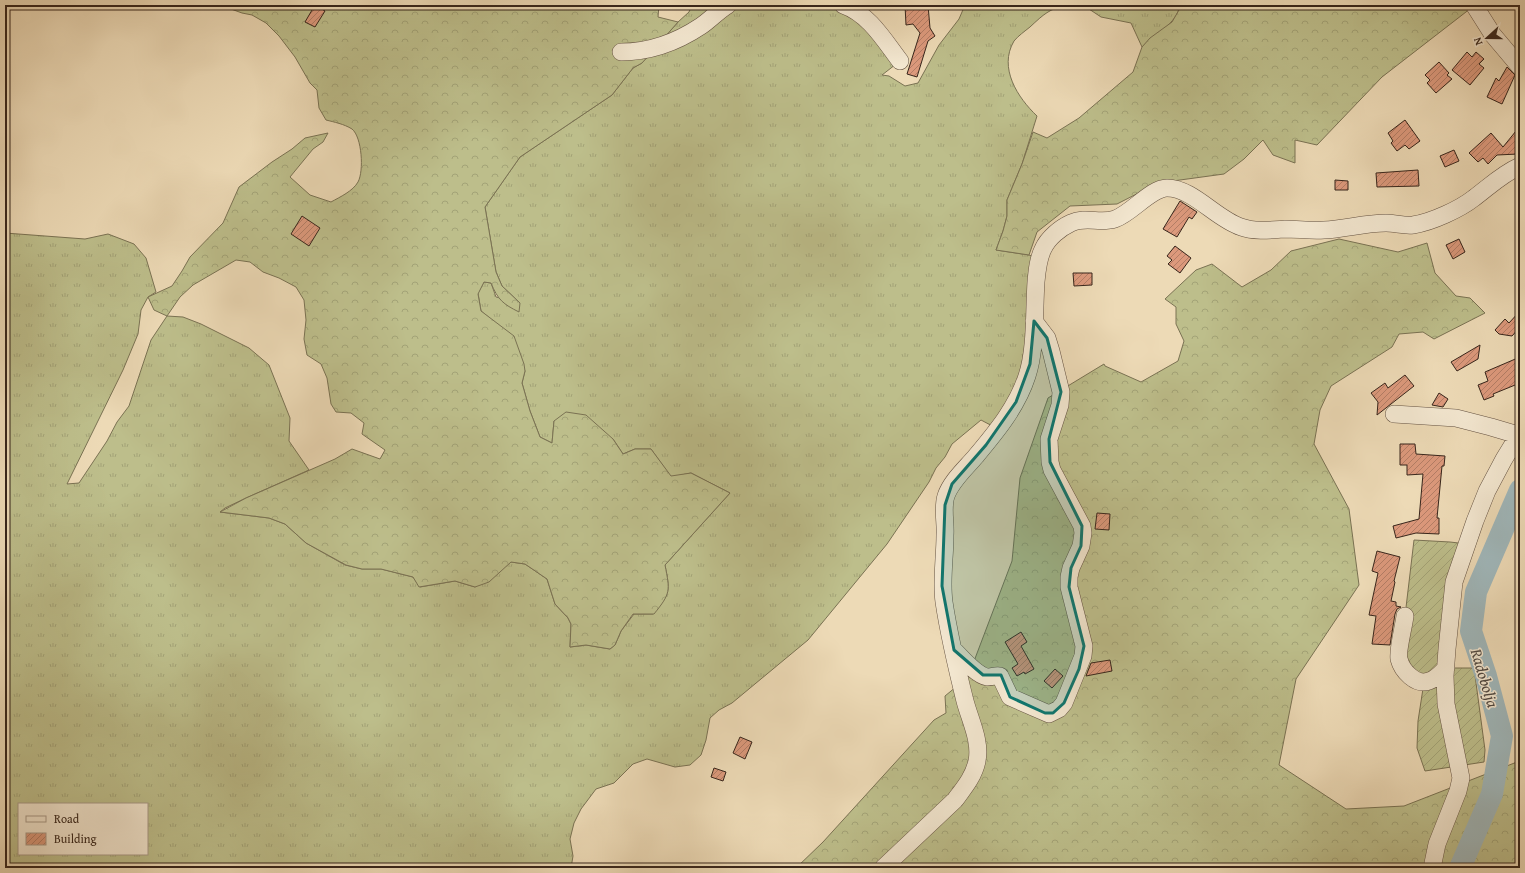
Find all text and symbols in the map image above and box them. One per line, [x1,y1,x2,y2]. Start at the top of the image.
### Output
north arrow [1467,18,1507,58]
text: N [1469,35,1486,48]
water label: Radobolja [1464,645,1505,711]
legend [18,803,148,855]
text: Road [54,810,80,827]
text: Building [54,830,97,847]

